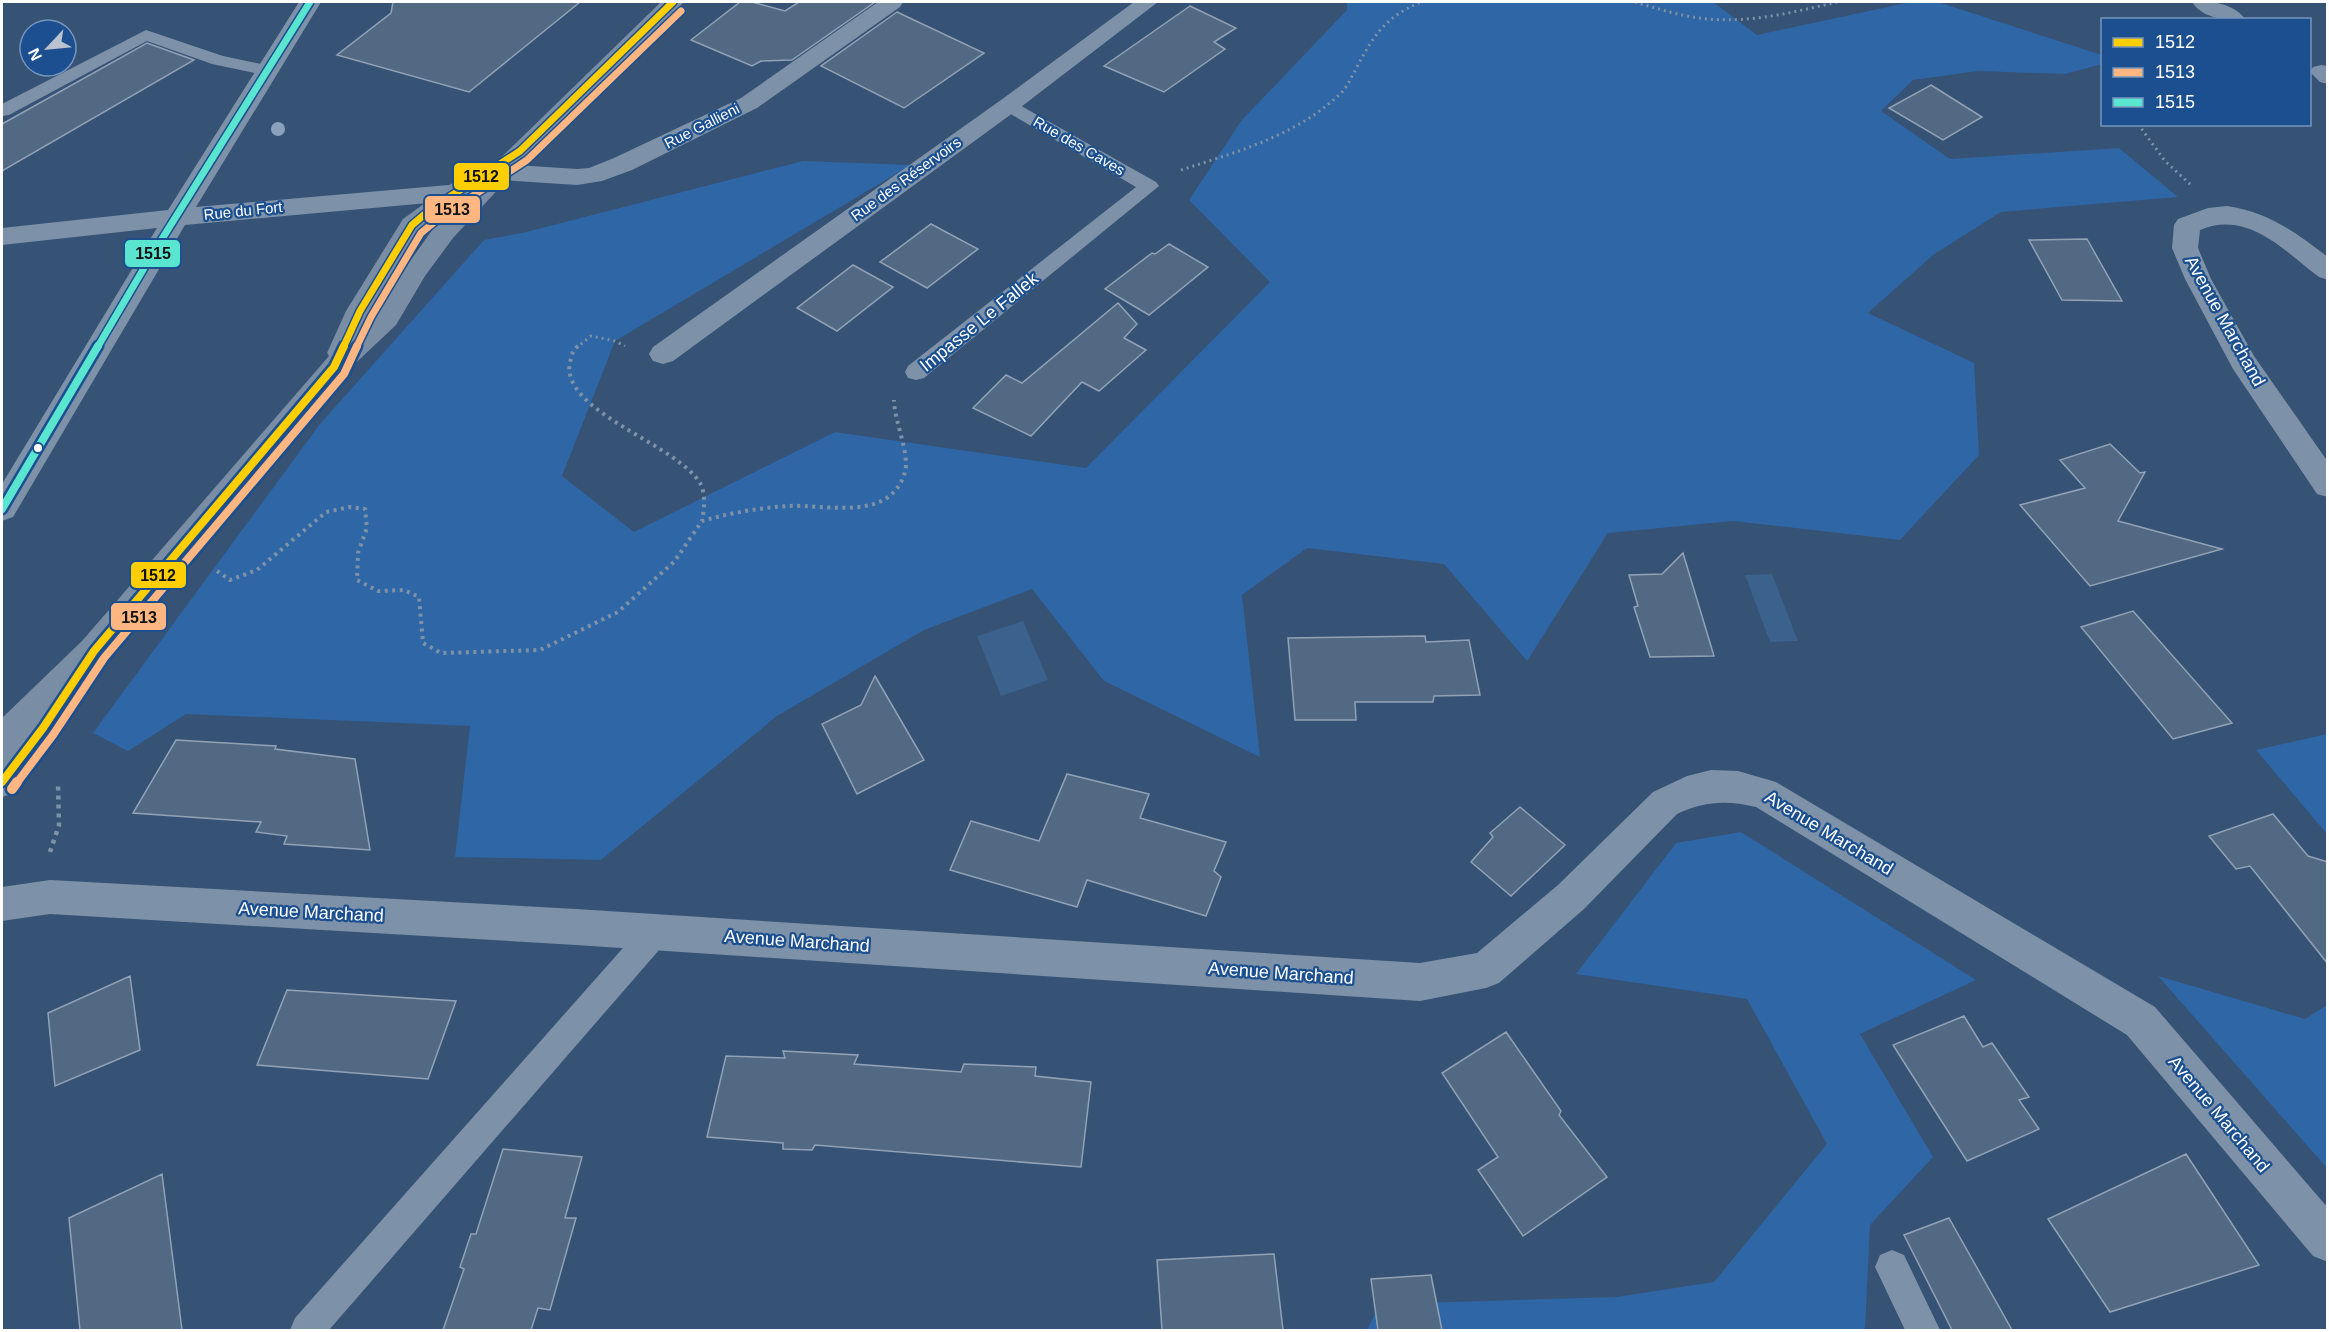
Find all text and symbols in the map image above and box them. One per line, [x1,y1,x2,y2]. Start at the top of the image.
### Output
north arrow [18,18,78,78]
legend [2101,18,2311,126]
text: 1512 [2155,32,2195,52]
text: N [25,45,45,63]
text: 1513 [2155,62,2195,82]
text: 1515 [2155,92,2195,112]
street label: Rue Gallieni [662,99,742,152]
street label: Rue des Caves [1031,113,1128,179]
street label: Rue des Réservoirs [847,133,964,224]
line badge: 1512 [453,162,510,191]
text: 1512 [463,168,499,185]
line badge: 1513 [424,195,481,224]
street label: Rue du Fort [203,198,284,223]
text: 1513 [434,201,470,218]
line badge: 1515 [124,239,181,268]
text: 1515 [135,245,171,262]
street label: Avenue Marchand [2181,252,2269,390]
street label: Impasse Le Fallek [916,268,1043,376]
unlabelled marker [32,442,44,454]
line badge: 1512 [130,561,187,589]
text: 1512 [140,567,176,584]
line badge: 1513 [110,602,167,631]
text: 1513 [121,609,157,626]
street label: Avenue Marchand [1761,787,1897,879]
street label: Avenue Marchand [238,898,384,926]
street label: Avenue Marchand [724,926,870,956]
street label: Avenue Marchand [1208,958,1354,988]
street label: Avenue Marchand [2164,1052,2274,1176]

